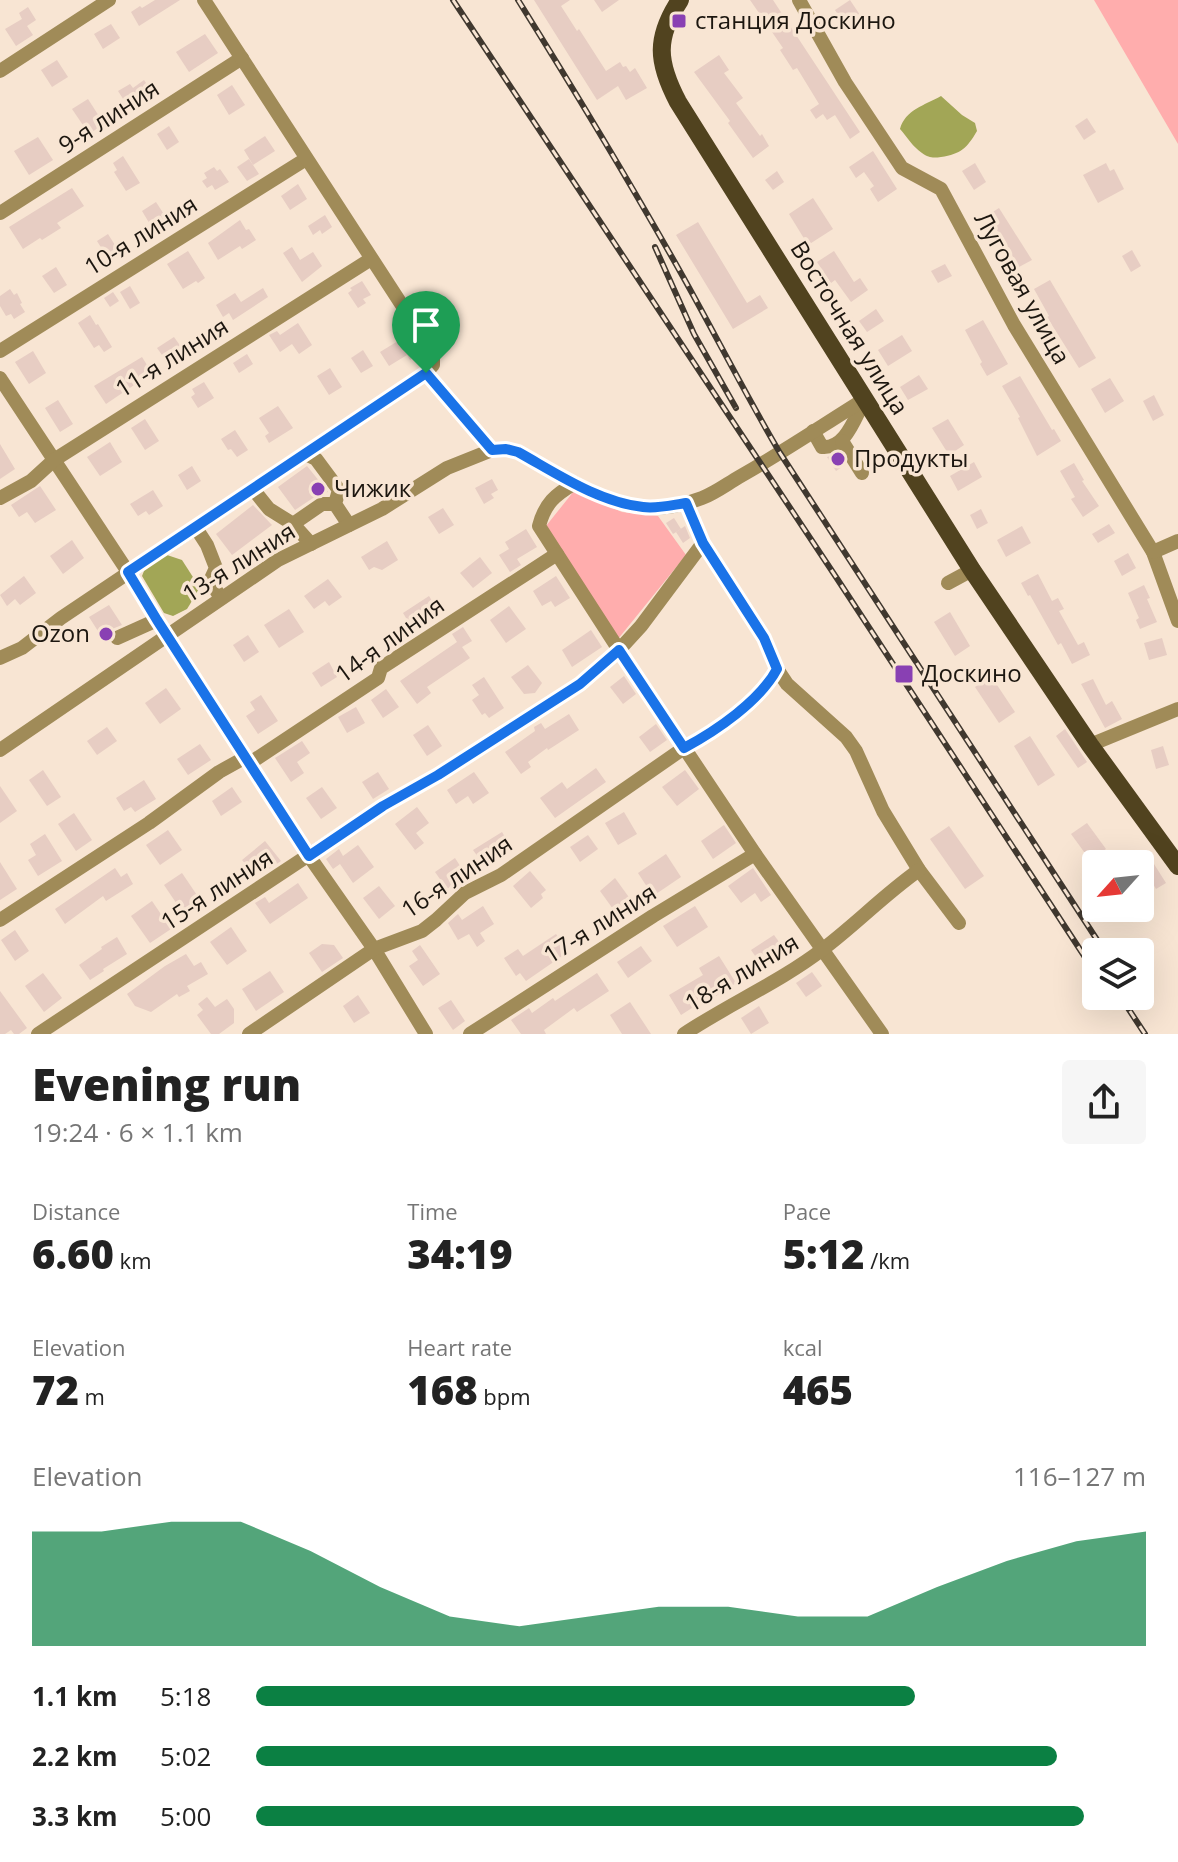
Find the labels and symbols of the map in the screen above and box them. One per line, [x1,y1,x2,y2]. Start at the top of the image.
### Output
place label: станция Доскино [695,3,896,36]
marker: станция Доскино [670,12,688,30]
street label: 9-я линия [52,71,165,161]
street label: 10-я линия [77,187,203,282]
street label: Луговая улица [968,205,1079,369]
street label: Восточная улица [784,234,917,420]
pin [392,291,460,373]
street label: 11-я линия [108,309,234,404]
place label: Продукты [854,441,969,474]
marker: Продукты [829,450,847,468]
place label: Чижик [334,471,412,504]
marker: Чижик [309,480,327,498]
street label: 13-я линия [175,514,301,609]
street label: 14-я линия [328,588,450,690]
place label: Ozon [31,616,90,649]
marker: Ozon [97,625,115,643]
place label: Доскино [922,656,1022,689]
marker: Доскино [893,663,915,685]
street label: 16-я линия [394,826,518,925]
street label: 15-я линия [154,840,279,937]
north arrow [1082,850,1154,922]
street label: 17-я линия [536,875,662,970]
street label: 18-я линия [678,925,804,1019]

